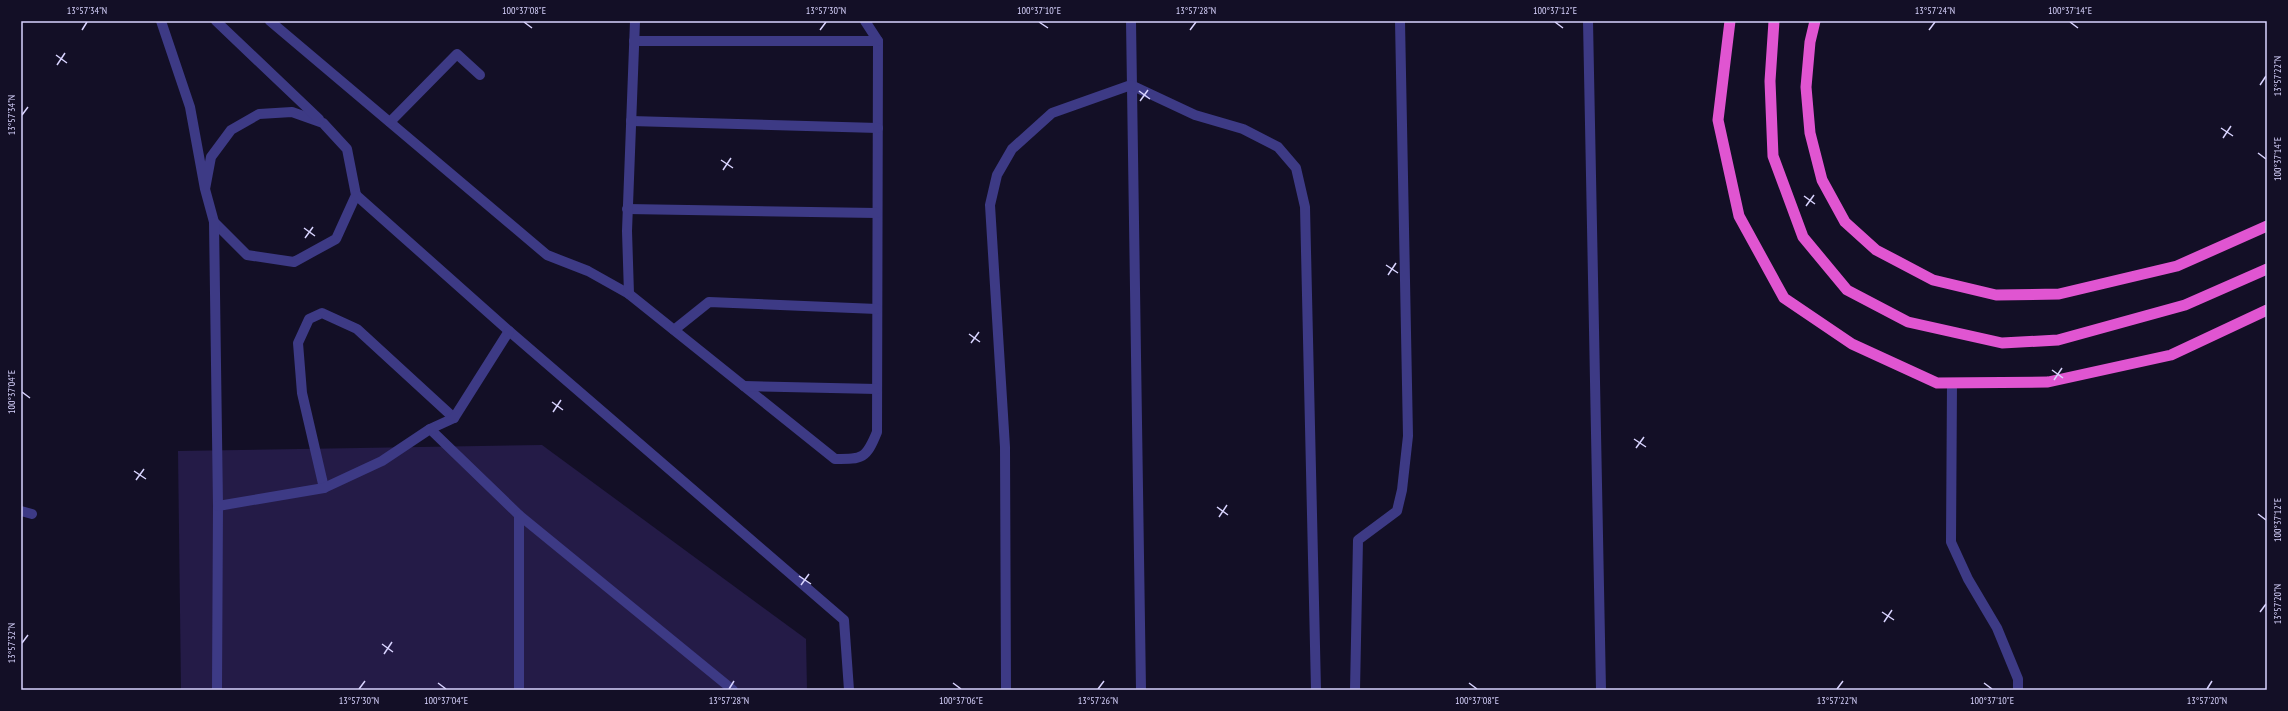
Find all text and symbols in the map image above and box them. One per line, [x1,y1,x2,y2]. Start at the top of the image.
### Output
text: 13°57'34"N [67,4,107,17]
text: 100°37'08"E [502,4,546,17]
text: 13°57'30"N [806,4,846,17]
text: 100°37'10"E [1017,4,1061,17]
text: 13°57'28"N [1176,4,1216,17]
text: 100°37'12"E [1533,4,1577,17]
text: 13°57'24"N [1915,4,1955,17]
text: 100°37'14"E [2048,4,2092,17]
text: 13°57'22"N [2271,56,2284,96]
text: 13°57'34"N [5,95,18,135]
text: 100°37'14"E [2271,137,2284,181]
text: 100°37'04"E [5,370,18,414]
text: 100°37'12"E [2271,498,2284,542]
text: 13°57'20"N [2271,584,2284,624]
text: 13°57'32"N [5,623,18,663]
text: 13°57'30"N [339,694,379,707]
text: 100°37'04"E [424,694,468,707]
text: 13°57'28"N [709,694,749,707]
text: 100°37'06"E [939,694,983,707]
text: 13°57'26"N [1078,694,1118,707]
text: 100°37'08"E [1455,694,1499,707]
text: 13°57'22"N [1817,694,1857,707]
text: 100°37'10"E [1970,694,2014,707]
text: 13°57'20"N [2187,694,2227,707]

